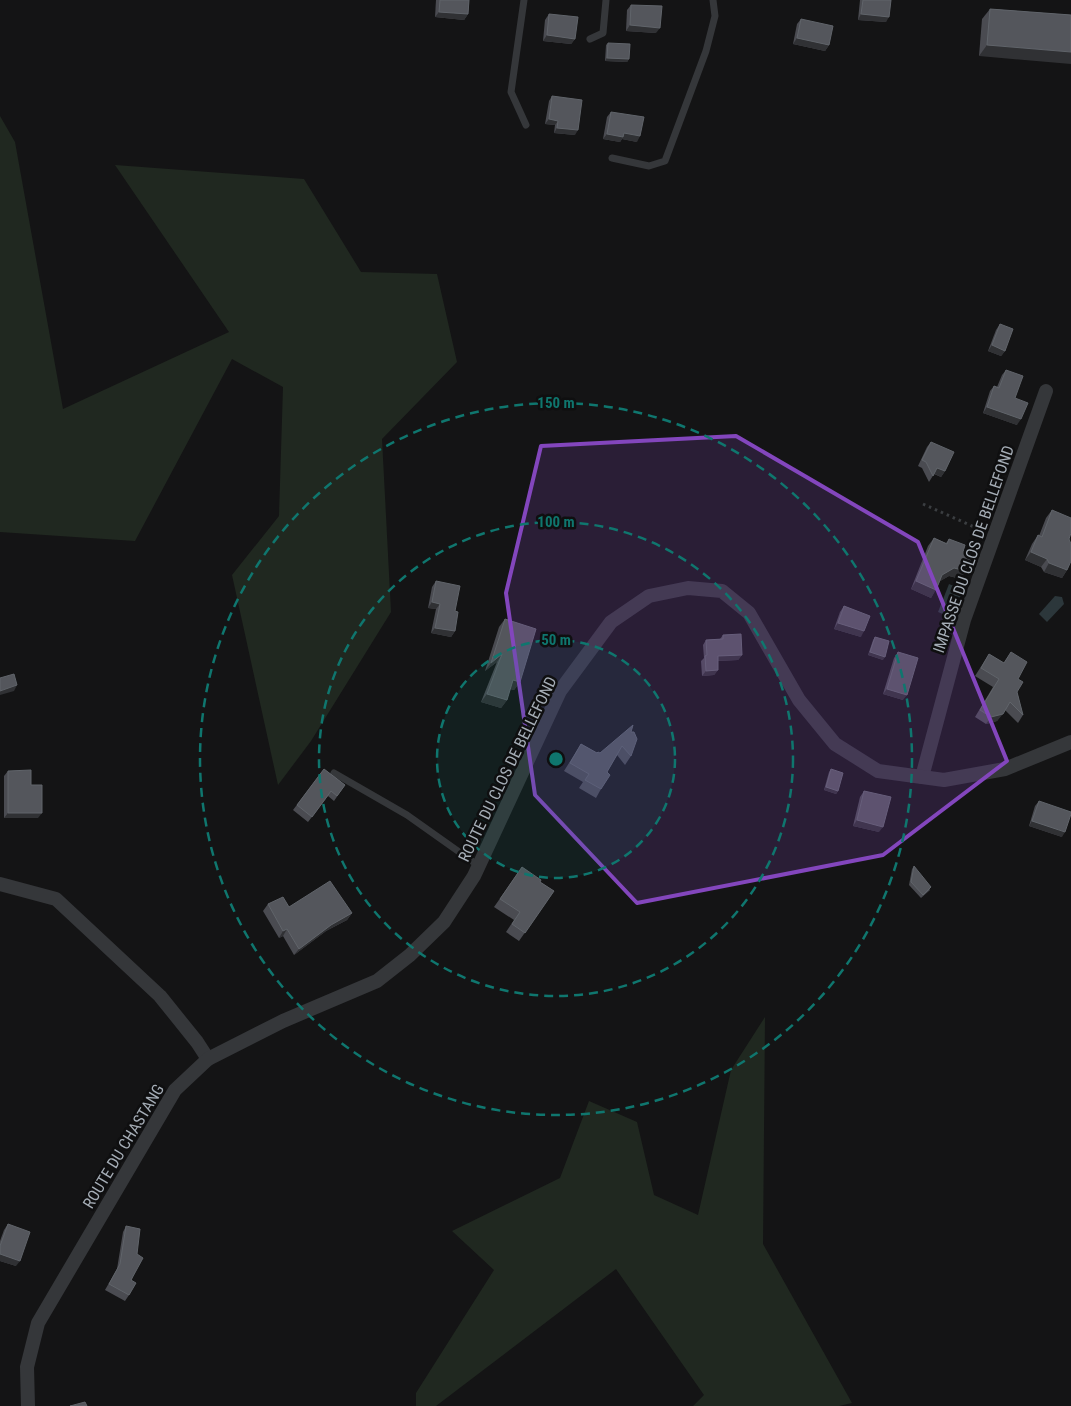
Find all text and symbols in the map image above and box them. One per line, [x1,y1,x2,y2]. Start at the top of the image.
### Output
text: 150 m [537,394,575,412]
street label: IMPASSE DU CLOS DE BELLEFOND [929,443,1018,655]
text: 100 m [537,513,575,531]
text: 50 m [541,631,571,649]
street label: ROUTE DU CLOS DE BELLEFOND [454,674,561,865]
centre of rings [547,750,565,768]
street label: ROUTE DU CHASTANG [79,1081,168,1212]

